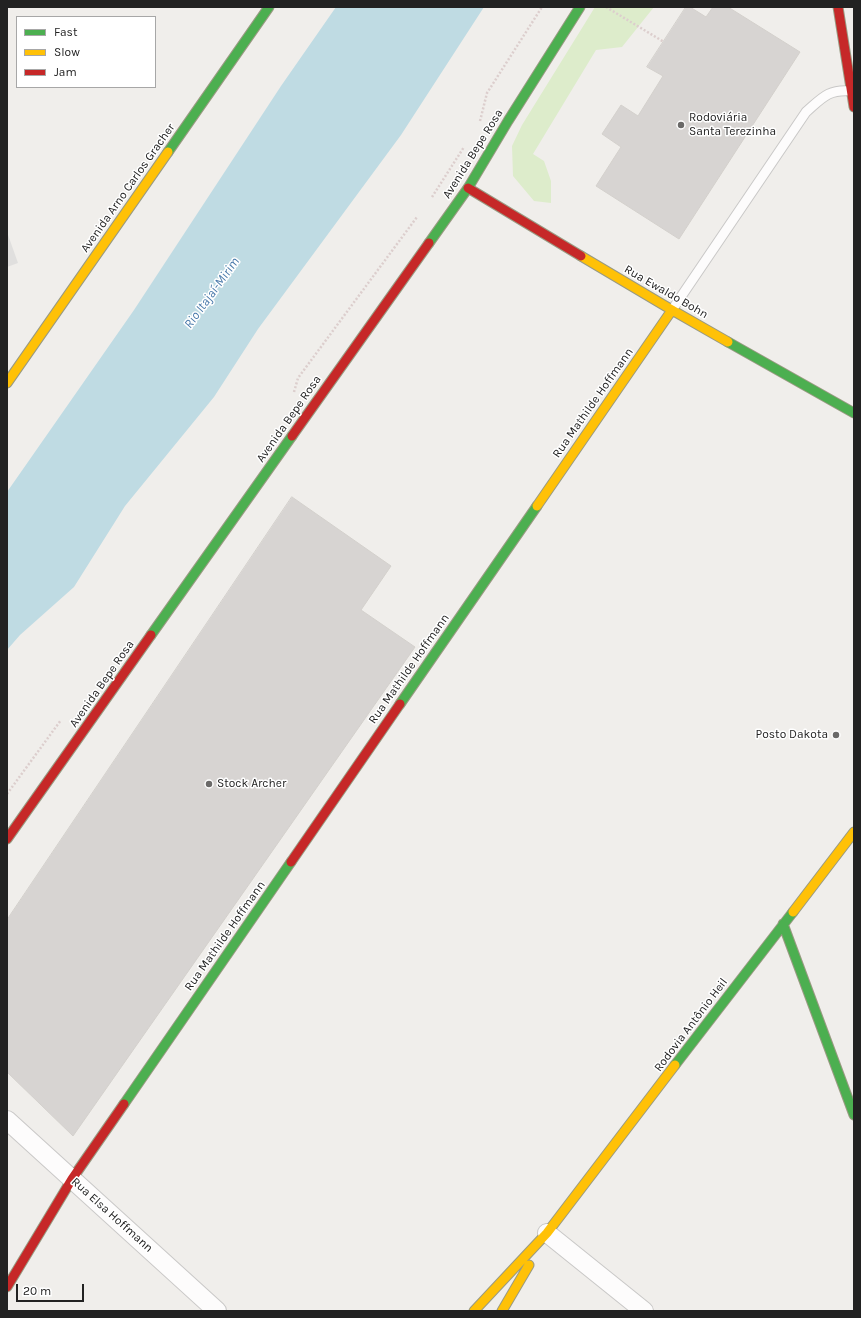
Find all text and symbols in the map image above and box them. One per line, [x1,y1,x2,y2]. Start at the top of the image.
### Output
legend [16,16,156,88]
text: Fast [54,25,77,39]
text: Slow [54,45,80,59]
text: Jam [54,65,77,79]
street label: Avenida Bepe Rosa [440,107,506,201]
place label: Rodoviária Santa Terezinha [689,111,776,139]
marker: Rodoviária Santa Terezinha [676,120,686,130]
street label: Avenida Arno Carlos Gracher [78,121,178,255]
water label: Rio Itajaí-Mirim [181,254,243,332]
street label: Rua Ewaldo Bohn [621,262,711,322]
street label: Rua Mathilde Hoffmann [550,345,636,461]
street label: Avenida Bepe Rosa [254,373,324,465]
street label: Rua Mathilde Hoffmann [366,611,452,727]
street label: Avenida Bepe Rosa [67,638,137,730]
place label: Posto Dakota [756,728,828,742]
marker: Posto Dakota [831,730,841,740]
place label: Stock Archer [217,777,286,791]
marker: Stock Archer [204,779,214,789]
street label: Rua Mathilde Hoffmann [182,878,268,994]
street label: Rodovia Antônio Heil [651,975,731,1075]
street label: Rua Elsa Hoffmann [68,1175,156,1255]
scale bar [18,1276,86,1302]
text: 20 m [23,1284,51,1298]

